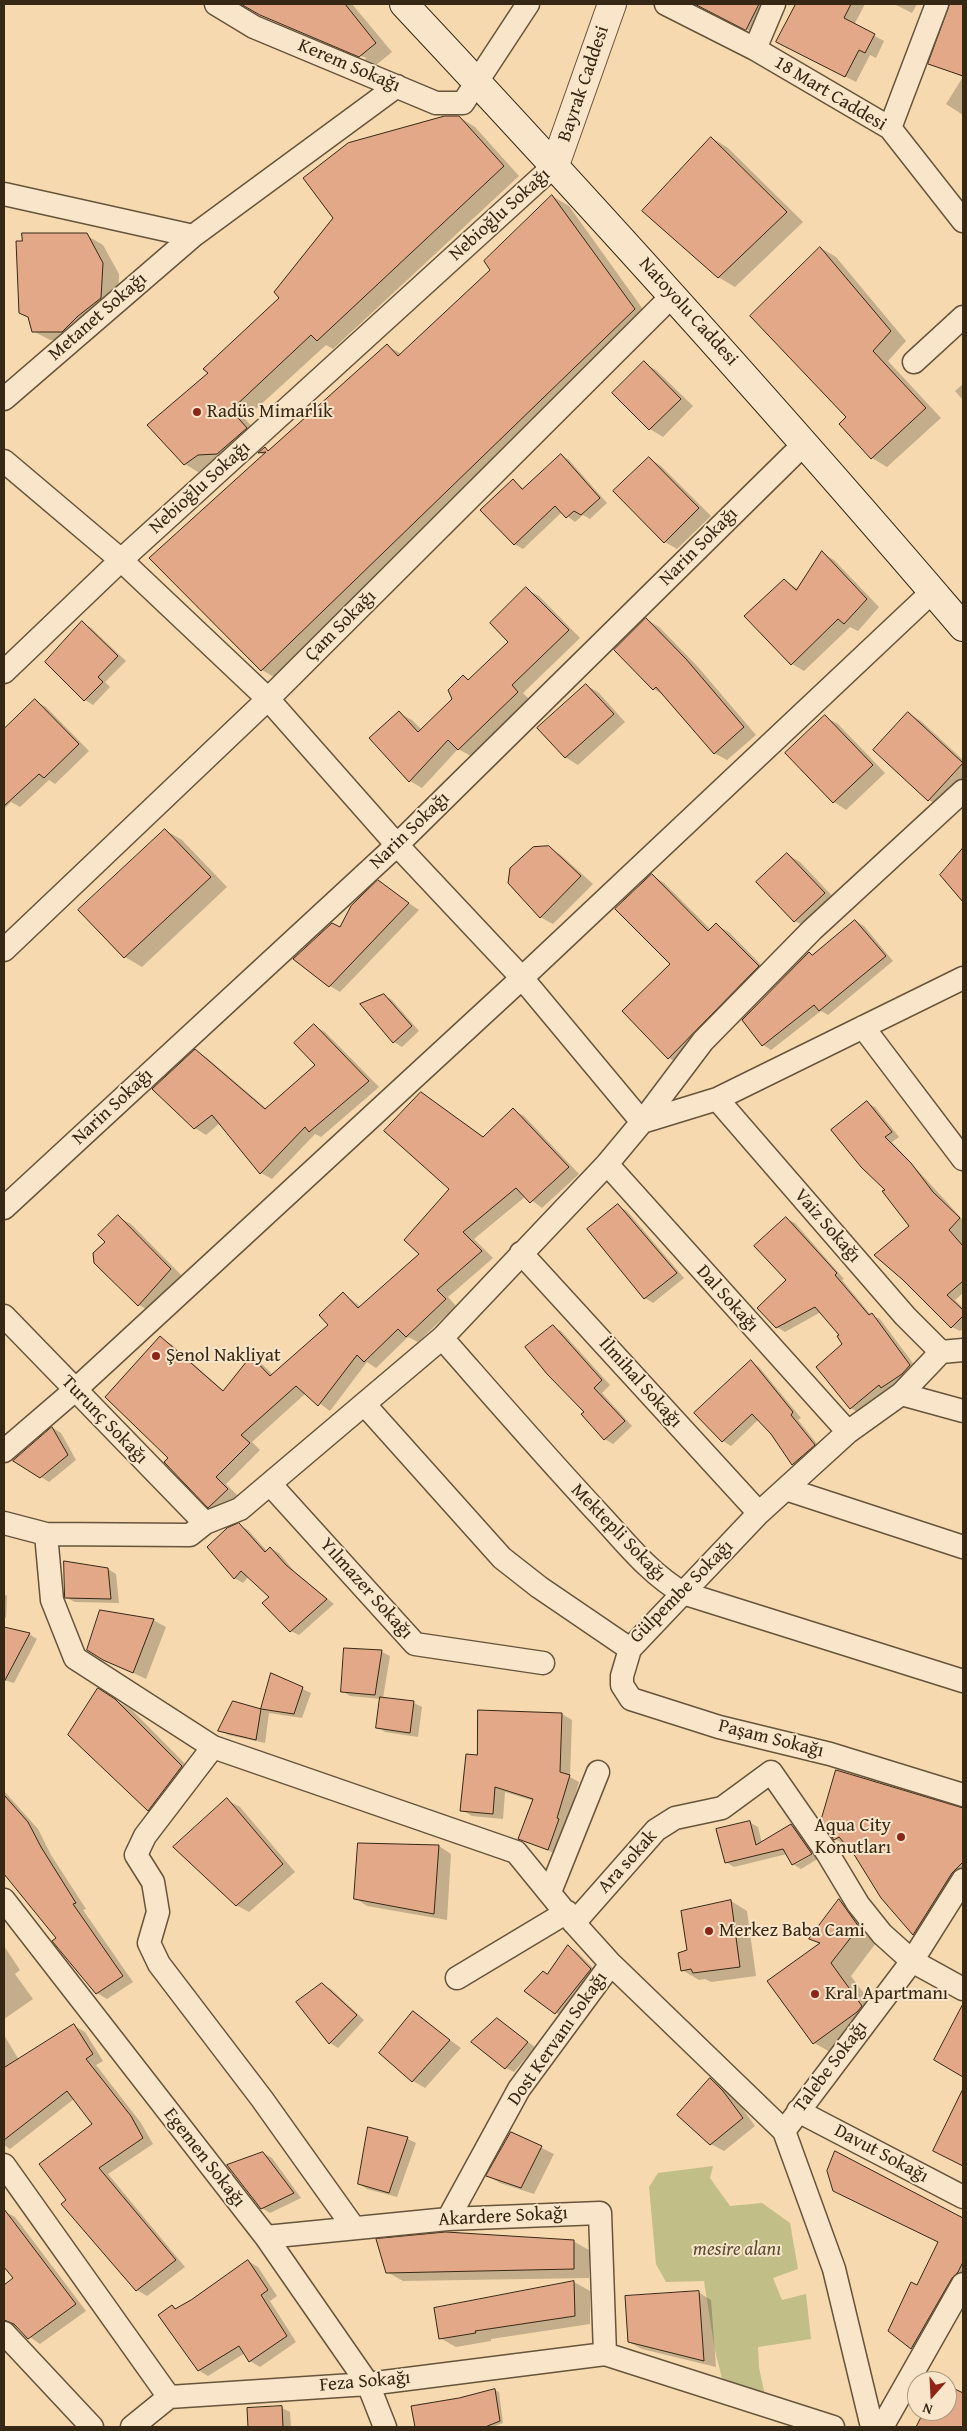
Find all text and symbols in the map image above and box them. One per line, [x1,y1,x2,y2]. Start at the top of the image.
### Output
street label: Bayrak Caddesi [554,23,614,145]
street label: Kerem Sokağı [295,34,403,98]
street label: 18 Mart Caddesi [770,51,890,137]
street label: Nebioğlu Sokağı [445,164,555,266]
street label: Natoyolu Caddesi [633,253,743,371]
street label: Metanet Sokağı [44,268,152,366]
place label: Radüs Mimarlık [207,401,333,423]
marker: Radüs Mimarlık [191,406,203,418]
street label: Nebioğlu Sokağı [145,437,255,539]
street label: Narin Sokağı [655,503,743,591]
street label: Çam Sokağı [301,586,381,666]
street label: Narin Sokağı [365,787,455,875]
street label: Narin Sokağı [68,1064,158,1150]
street label: Vaiz Sokağı [789,1184,865,1268]
street label: Dal Sokağı [691,1261,763,1337]
street label: İlmihal Sokağı [594,1333,686,1433]
place label: Şenol Nakliyat [166,1345,281,1367]
marker: Şenol Nakliyat [150,1350,162,1362]
street label: Turunç Sokağı [56,1371,152,1469]
street label: Mektepli Sokağı [566,1479,670,1587]
street label: Yılmazer Sokağı [315,1534,417,1644]
street label: Gülpembe Sokağı [626,1536,738,1648]
street label: Paşam Sokağı [716,1715,826,1763]
place label: Aqua City Konutları [814,1815,891,1859]
street label: Ara sokak [593,1825,663,1899]
marker: Aqua City Konutları [895,1831,907,1843]
place label: Merkez Baba Cami [719,1920,865,1942]
marker: Merkez Baba Cami [703,1925,715,1937]
street label: Dost Kervanı Sokağı [503,1968,613,2110]
place label: Kral Apartmanı [825,1983,948,2005]
marker: Kral Apartmanı [809,1988,821,2000]
street label: Talebe Sokağı [789,2017,873,2117]
street label: Egemen Sokağı [158,2104,250,2212]
street label: Davut Sokağı [830,2120,932,2188]
street label: Akardere Sokağı [438,2202,568,2232]
park label: mesire alanı [693,2239,781,2261]
street label: Feza Sokağı [319,2367,411,2397]
north arrow [907,2371,957,2421]
text: N [920,2398,935,2420]

